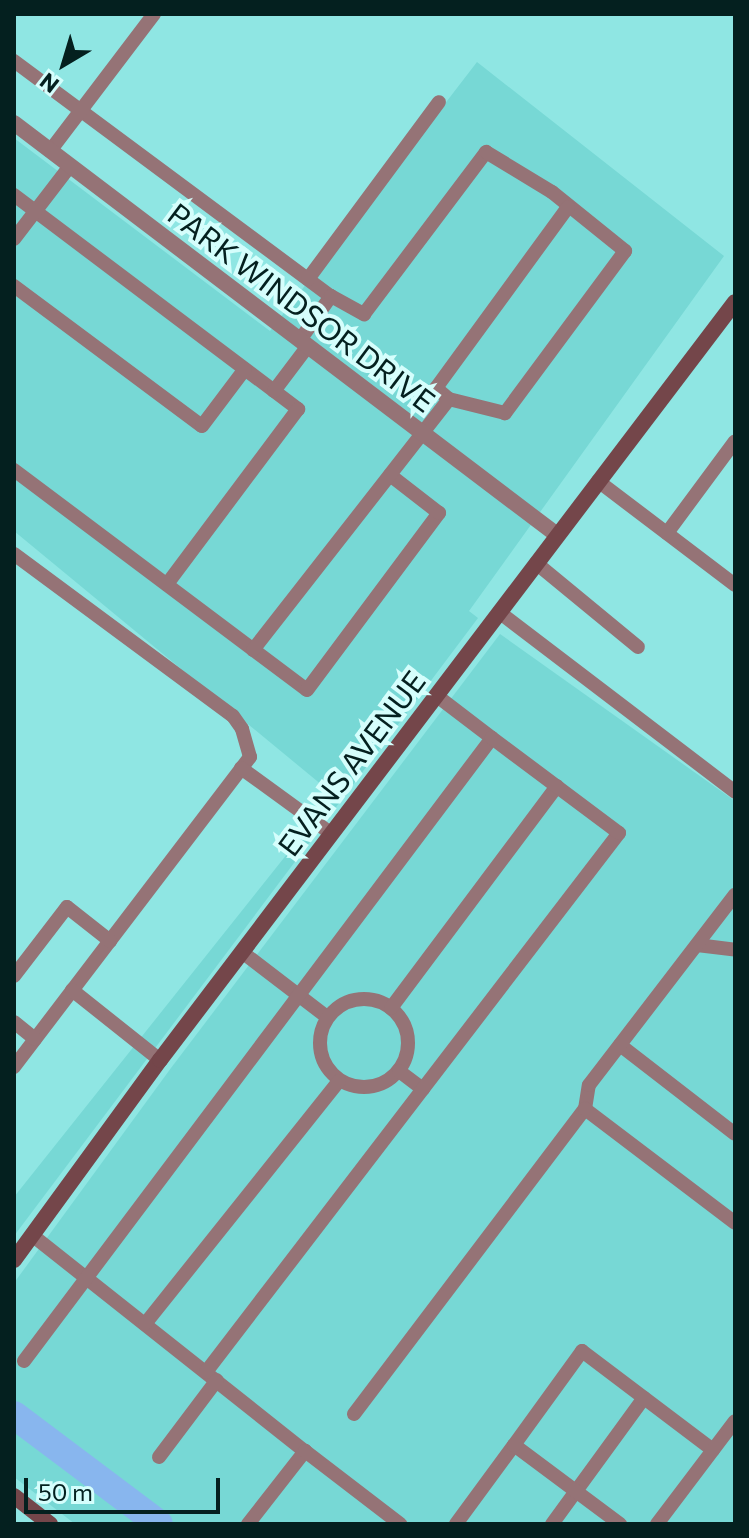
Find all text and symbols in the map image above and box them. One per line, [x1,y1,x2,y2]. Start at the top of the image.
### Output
north arrow [24,24,104,104]
text: N [34,68,64,99]
street label: PARK WINDSOR DRIVE [162,195,442,419]
street label: EVANS AVENUE [270,663,432,863]
scale bar [28,1462,224,1512]
text: 50 m [38,1477,93,1506]

